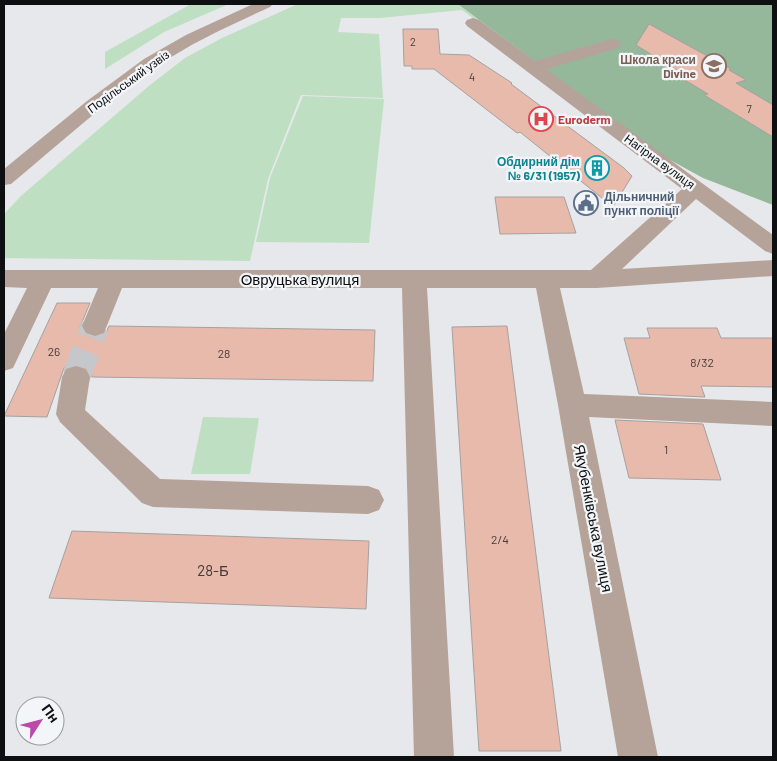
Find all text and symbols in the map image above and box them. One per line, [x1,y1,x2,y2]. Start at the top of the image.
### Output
house number: 2 [410,35,416,48]
street label: Подільський узвіз [85,46,172,116]
place label: Школа краси Divine [620,52,696,80]
school or university icon: Школа краси Divine [701,53,727,79]
house number: 4 [469,70,475,83]
house number: 7 [746,102,752,115]
hospital icon: Euroderm [528,106,554,132]
place label: Euroderm [558,112,611,126]
street label: Нагірна вулиця [621,131,698,192]
place label: Обдирний дім № 6/31 (1957) [497,154,581,182]
building icon: Обдирний дім № 6/31 (1957) [584,155,610,181]
place label: Дільничний пункт поліції [604,189,679,218]
public building icon: Дільничний пункт поліції [573,190,599,216]
street label: Овруцька вулиця [241,270,359,288]
house number: 26 [48,344,60,358]
house number: 28 [218,346,230,360]
house number: 8/32 [690,355,714,369]
house number: 1 [664,442,668,456]
street label: Якубенківська вулиця [571,443,617,593]
house number: 2/4 [491,532,509,546]
house number: 28-Б [197,561,229,579]
north arrow [15,696,65,746]
text: Пн [39,701,63,726]

